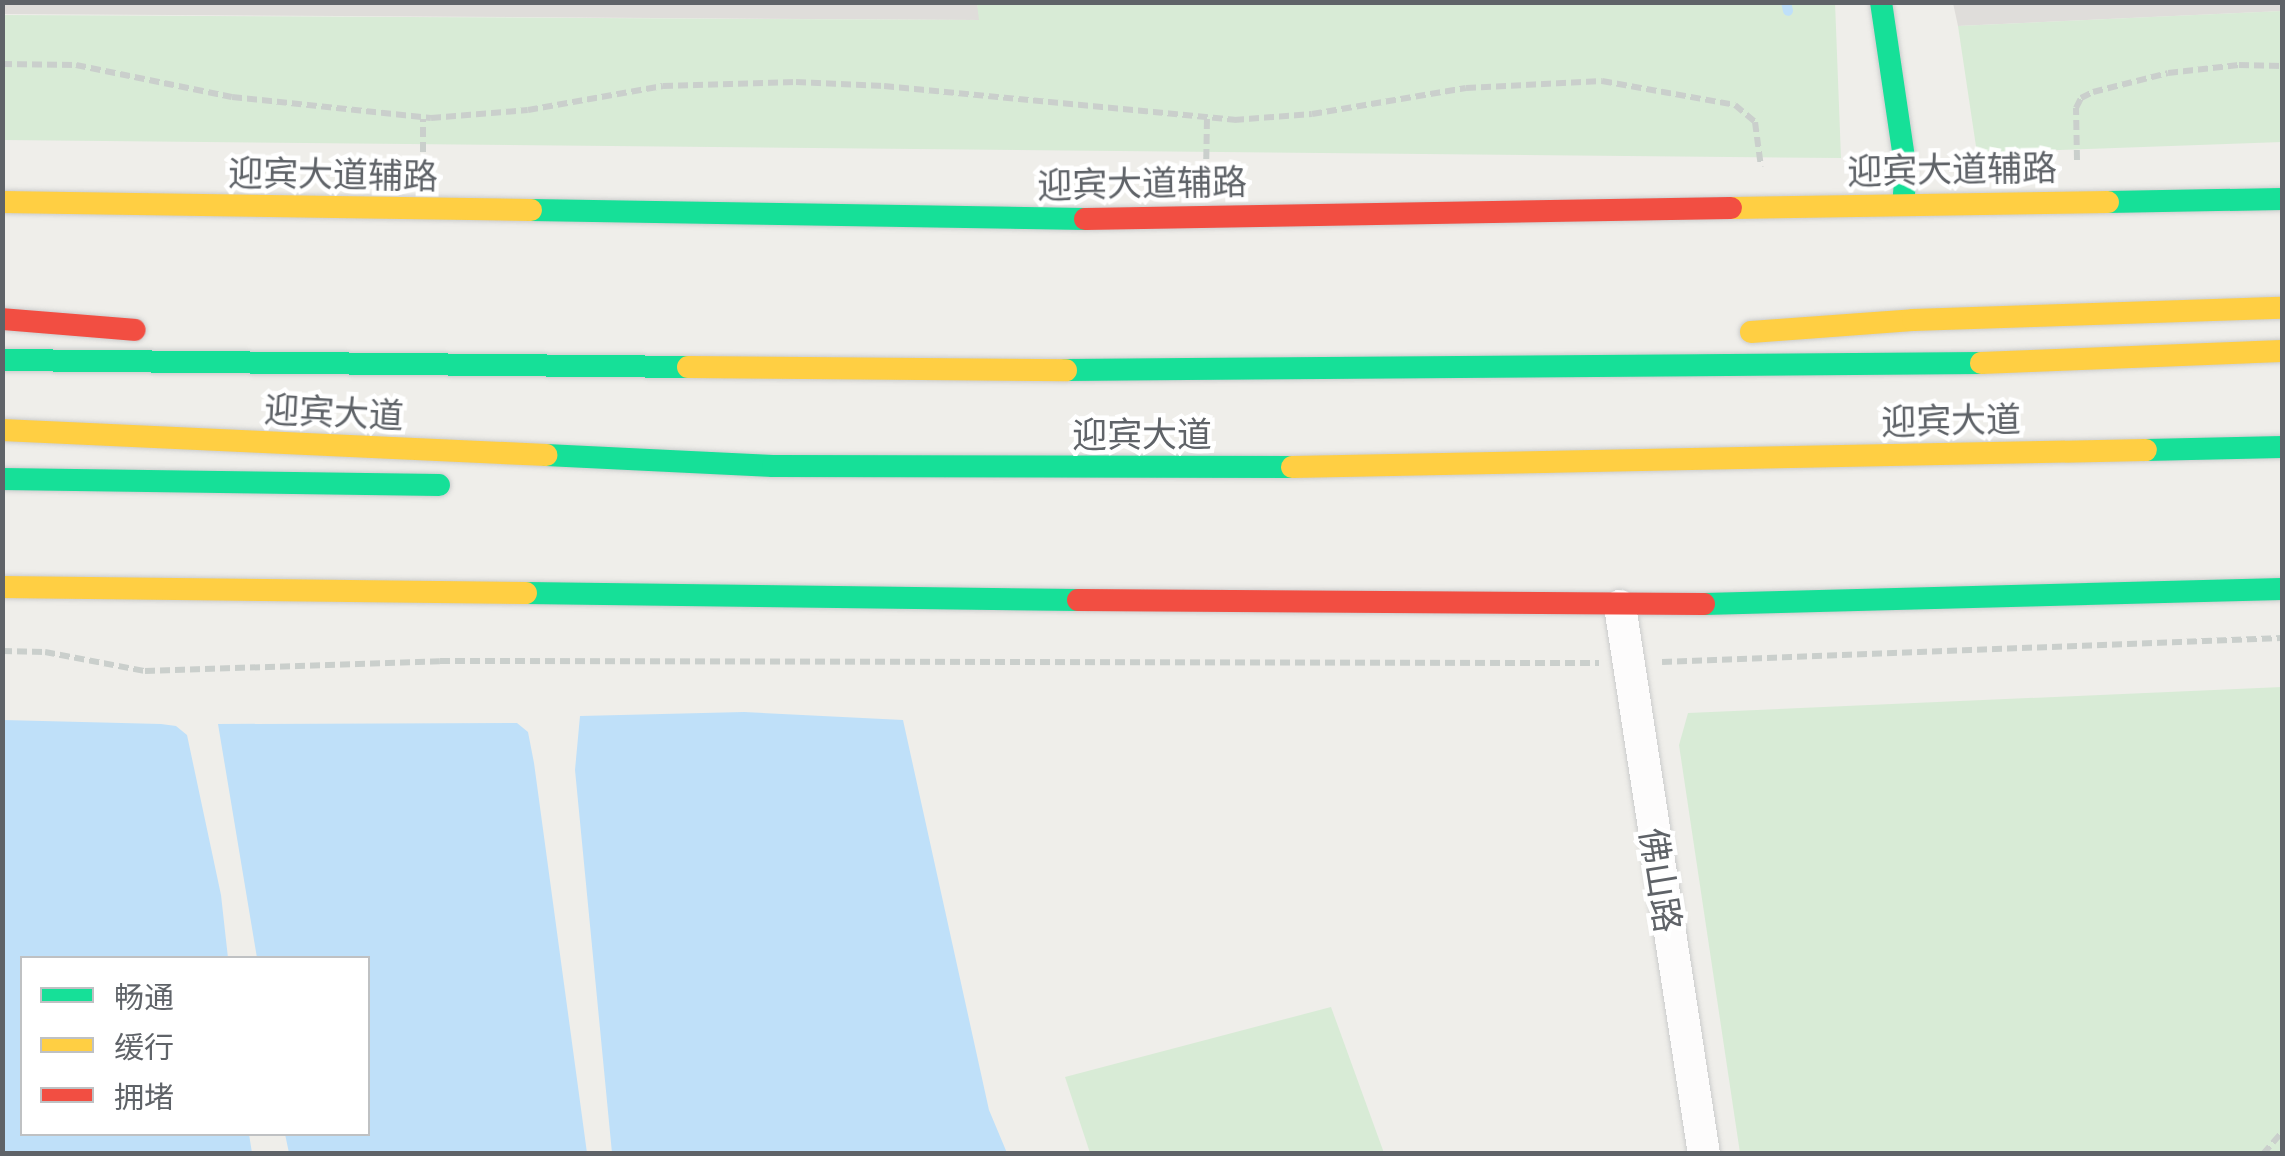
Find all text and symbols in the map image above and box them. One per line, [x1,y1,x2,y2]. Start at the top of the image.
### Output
street label: 迎宾大道辅路 [1847,145,2057,191]
street label: 迎宾大道辅路 [228,150,438,196]
street label: 迎宾大道辅路 [1037,159,1247,205]
street label: 迎宾大道 [263,386,405,436]
street label: 迎宾大道 [1881,397,2021,441]
street label: 迎宾大道 [1072,412,1212,454]
street label: 佛山路 [1633,825,1691,935]
legend [20,956,370,1136]
text: 畅通 [114,978,174,1014]
text: 缓行 [114,1028,174,1064]
text: 拥堵 [114,1078,174,1114]

